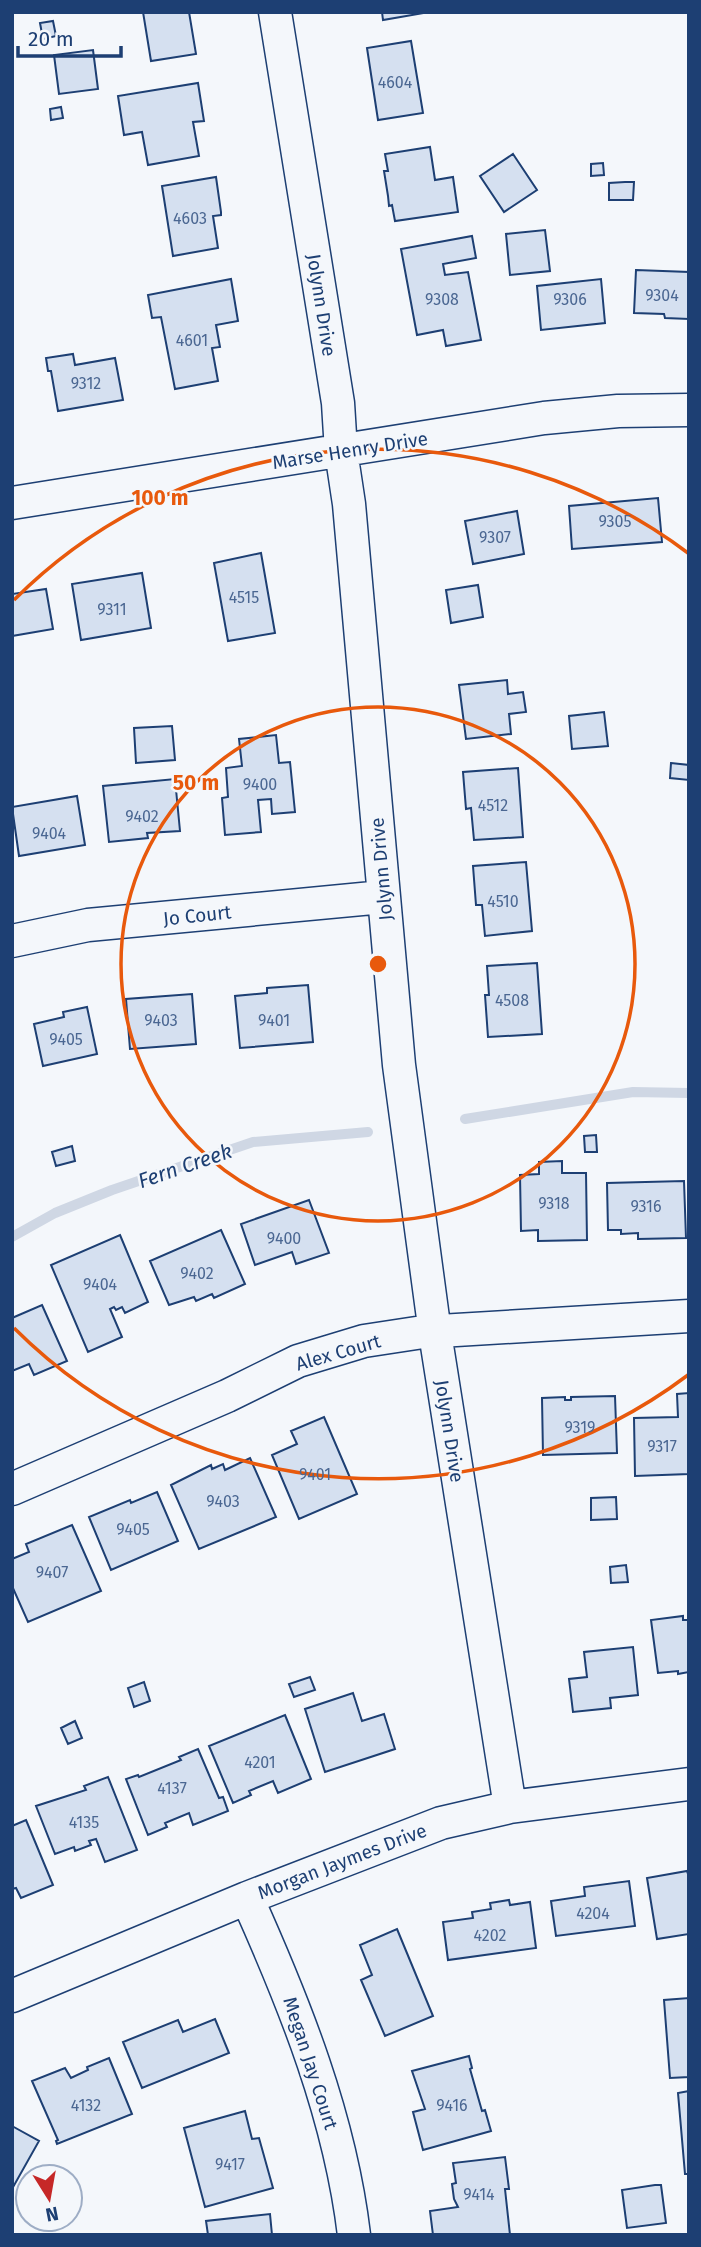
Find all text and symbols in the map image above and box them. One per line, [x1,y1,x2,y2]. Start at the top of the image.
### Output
scale bar [18,14,121,58]
text: 20 m [28,26,74,52]
house number: 4604 [378,73,413,92]
house number: 4603 [173,209,207,228]
street label: Jolynn Drive [302,252,341,358]
house number: 9304 [645,286,679,305]
house number: 9308 [425,290,459,309]
house number: 9306 [553,290,587,309]
house number: 4601 [176,331,208,350]
house number: 9312 [71,374,101,393]
street label: Marse Henry Drive [271,427,429,474]
text: 100 m [131,485,189,511]
house number: 9305 [598,512,632,531]
house number: 9307 [479,528,511,547]
house number: 4515 [229,588,259,607]
house number: 9311 [97,600,127,619]
text: 50 m [173,770,219,796]
house number: 9400 [243,775,277,794]
house number: 4512 [478,796,508,815]
house number: 9402 [125,807,159,826]
street label: Jolynn Drive [366,816,397,922]
house number: 9404 [32,824,67,843]
house number: 4510 [487,892,519,911]
street label: Jo Court [162,900,232,931]
centre of rings [366,952,390,976]
house number: 4508 [495,991,529,1010]
house number: 9403 [144,1011,178,1030]
house number: 9401 [258,1011,290,1030]
house number: 9405 [49,1030,83,1049]
water label: Fern Creek [135,1138,235,1194]
house number: 9318 [538,1194,570,1213]
house number: 9316 [630,1197,662,1216]
house number: 9400 [267,1229,301,1248]
house number: 9402 [180,1264,214,1283]
house number: 9404 [83,1275,118,1294]
street label: Alex Court [293,1329,383,1376]
street label: Jolynn Drive [430,1378,469,1484]
house number: 9319 [565,1418,596,1437]
house number: 9317 [647,1437,677,1456]
house number: 9401 [299,1465,331,1484]
house number: 9403 [206,1492,240,1511]
house number: 9405 [116,1520,150,1539]
house number: 9407 [36,1563,68,1582]
house number: 4201 [244,1753,276,1772]
house number: 4137 [157,1779,187,1798]
house number: 4135 [69,1813,99,1832]
street label: Morgan Jaymes Drive [254,1819,430,1904]
house number: 4204 [576,1904,610,1923]
house number: 4202 [474,1926,506,1945]
street label: Megan Jay Court [278,1994,343,2132]
house number: 4132 [71,2096,101,2115]
house number: 9416 [436,2096,468,2115]
house number: 9417 [215,2155,245,2174]
north arrow [14,2163,84,2233]
house number: 9414 [463,2185,495,2204]
text: N [44,2202,61,2227]

